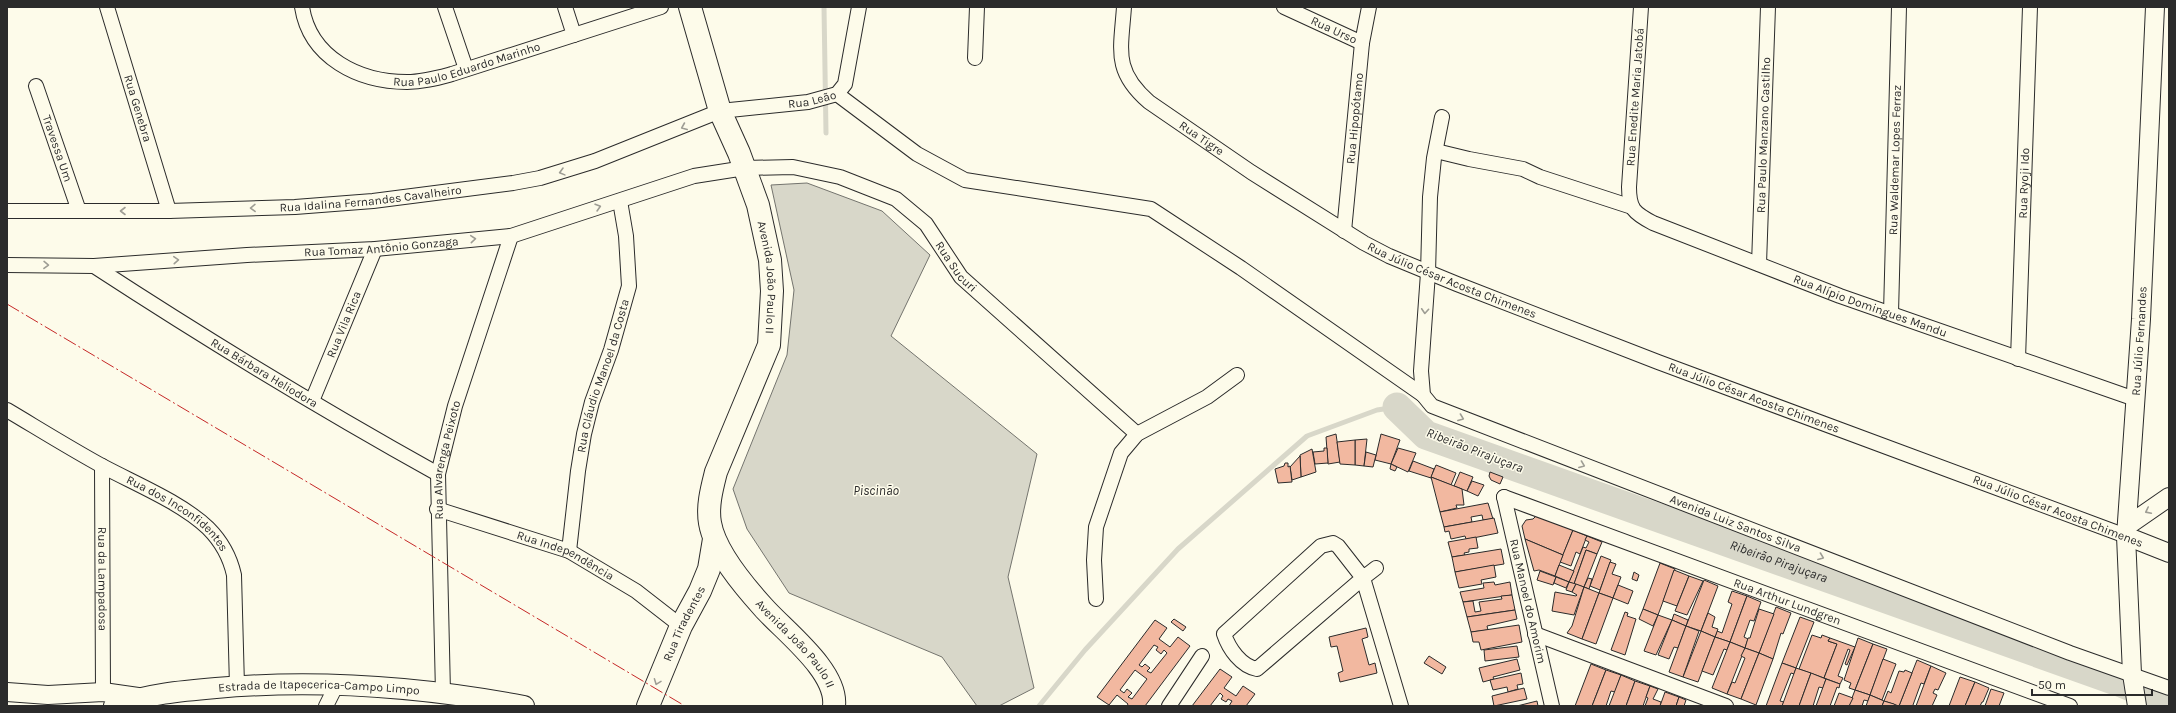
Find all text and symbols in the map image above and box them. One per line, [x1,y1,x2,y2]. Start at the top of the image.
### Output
street label: Rua Urso [1309,13,1359,47]
street label: Rua Enedite Maria Jatobá [1623,27,1647,167]
street label: Rua Paulo Eduardo Marinho [393,39,542,89]
street label: Rua Paulo Manzano Castilho [1754,57,1773,213]
street label: Rua Hipopótamo [1343,72,1366,165]
street label: Rua Genebra [121,73,155,144]
street label: Rua Waldemar Lopes Ferraz [1886,84,1904,235]
street label: Rua Leão [787,88,838,111]
street label: Travessa Um [40,113,75,184]
street label: Rua Tigre [1177,118,1227,158]
one-way arrow [681,122,689,130]
street label: Rua Ryoji Ido [2016,147,2032,219]
one-way arrow [559,167,566,176]
street label: Rua Idalina Fernandes Cavalheiro [279,183,462,214]
one-way arrow [594,203,601,212]
one-way arrow [250,204,256,212]
one-way arrow [120,207,126,215]
street label: Avenida João Paulo II [755,220,779,334]
street label: Rua Tomaz Antônio Gonzaga [304,234,459,259]
one-way arrow [470,234,476,243]
street label: Rua Sucuri [932,239,980,295]
street label: Rua Júlio César Acosta Chimenes [1365,239,1539,321]
one-way arrow [173,256,179,265]
one-way arrow [43,261,49,269]
street label: Rua Alípio Domingues Mandu [1792,272,1949,340]
street label: Rua Júlio Fernandes [2129,286,2149,396]
street label: Rua Vila Rica [324,289,364,360]
street label: Rua Cláudio Manoel da Costa [574,297,632,454]
one-way arrow [1421,308,1430,314]
street label: Rua Bárbara Heliodora [208,335,320,410]
street label: Rua Júlio César Acosta Chimenes [1666,359,1841,436]
street label: Rua Alvarenga Peixoto [431,399,463,520]
one-way arrow [1458,414,1465,422]
water label: Ribeirão Pirajuçara [1424,425,1526,476]
one-way arrow [1579,461,1586,469]
street label: Rua dos Inconfidentes [124,472,231,554]
street label: Rua Júlio César Acosta Chimenes [1971,472,2145,550]
water label: Piscinão [853,483,899,498]
street label: Avenida Luiz Santos Silva [1668,492,1803,555]
one-way arrow [2145,506,2152,514]
street label: Rua da Lampadosa [95,527,110,631]
street label: Rua Independência [515,528,617,583]
water label: Ribeirão Pirajuçara [1728,536,1830,585]
street label: Rua Manoel do Amorim [1507,538,1549,665]
one-way arrow [1818,552,1825,560]
street label: Rua Arthur Lundgren [1732,575,1843,628]
street label: Rua Tiradentes [660,584,708,663]
street label: Avenida João Paulo II [753,597,838,690]
scale bar [2032,671,2152,697]
street label: Estrada de Itapecerica-Campo Limpo [218,677,420,698]
one-way arrow [653,678,661,685]
text: 50 m [2038,678,2066,692]

